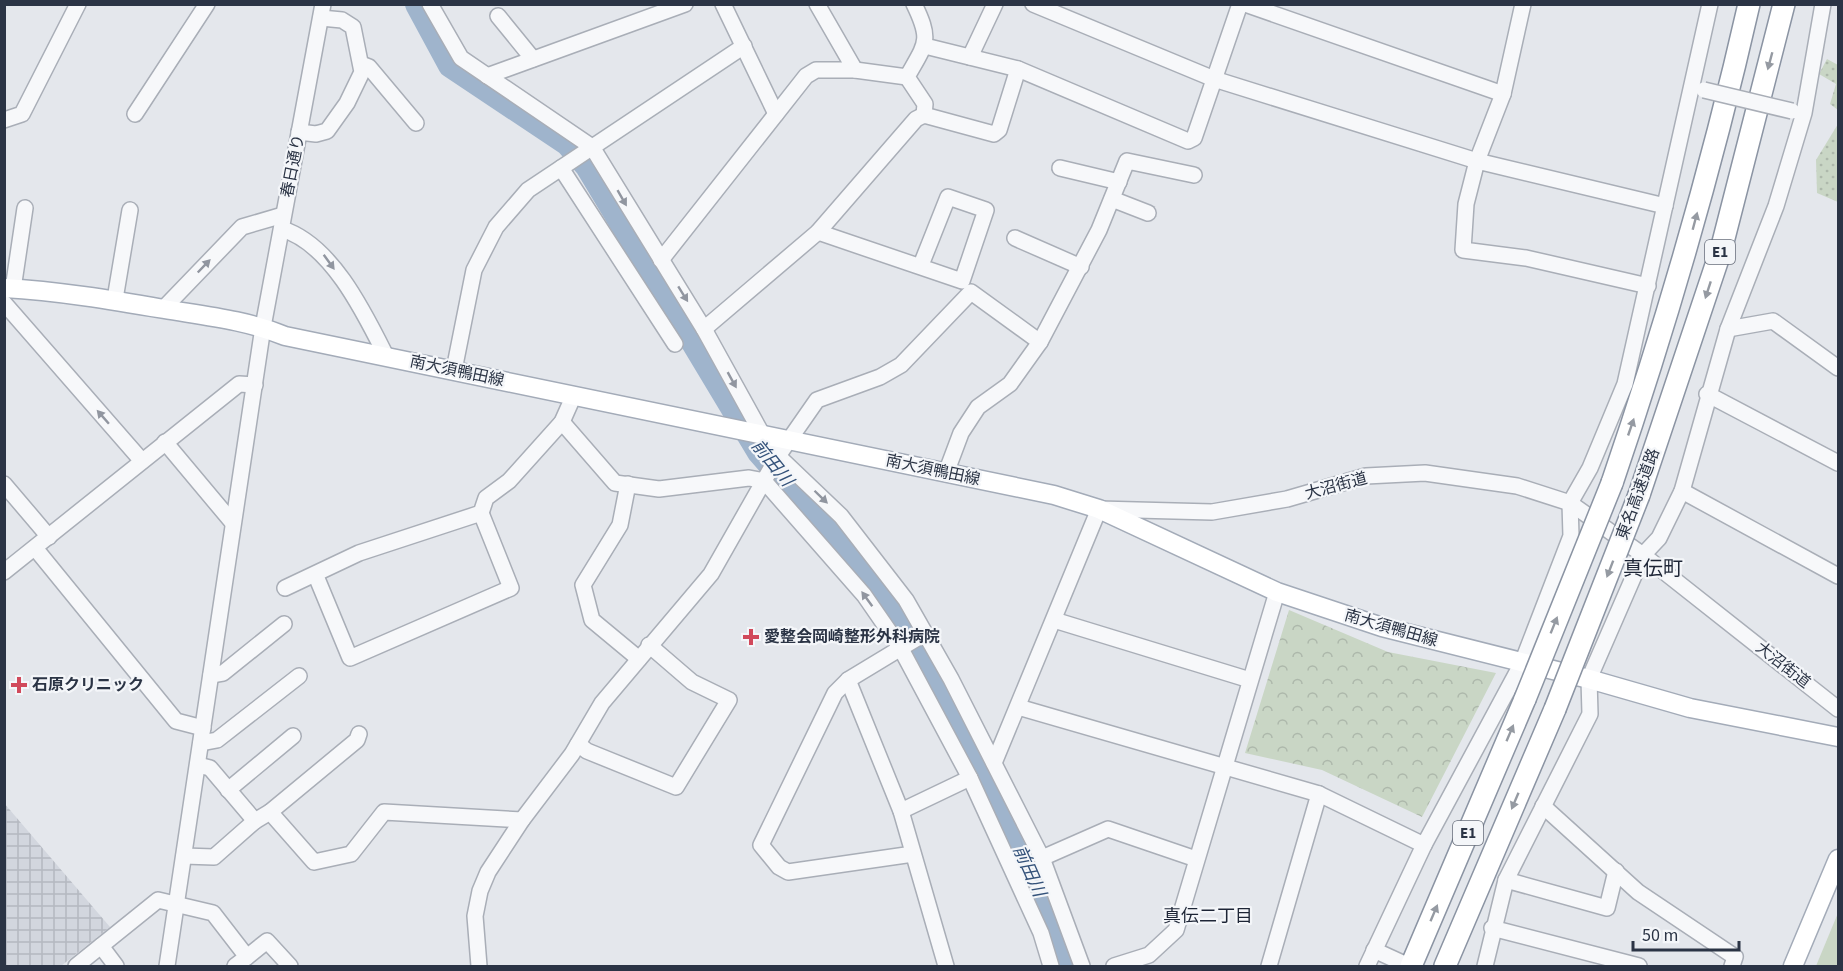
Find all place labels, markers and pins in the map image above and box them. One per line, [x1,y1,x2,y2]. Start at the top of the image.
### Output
place label: 愛整会岡崎整形外科病院 [764,626,940,648]
marker: 愛整会岡崎整形外科病院 [742,628,760,646]
place label: 石原クリニック [32,674,144,696]
marker: 石原クリニック [10,676,28,694]

